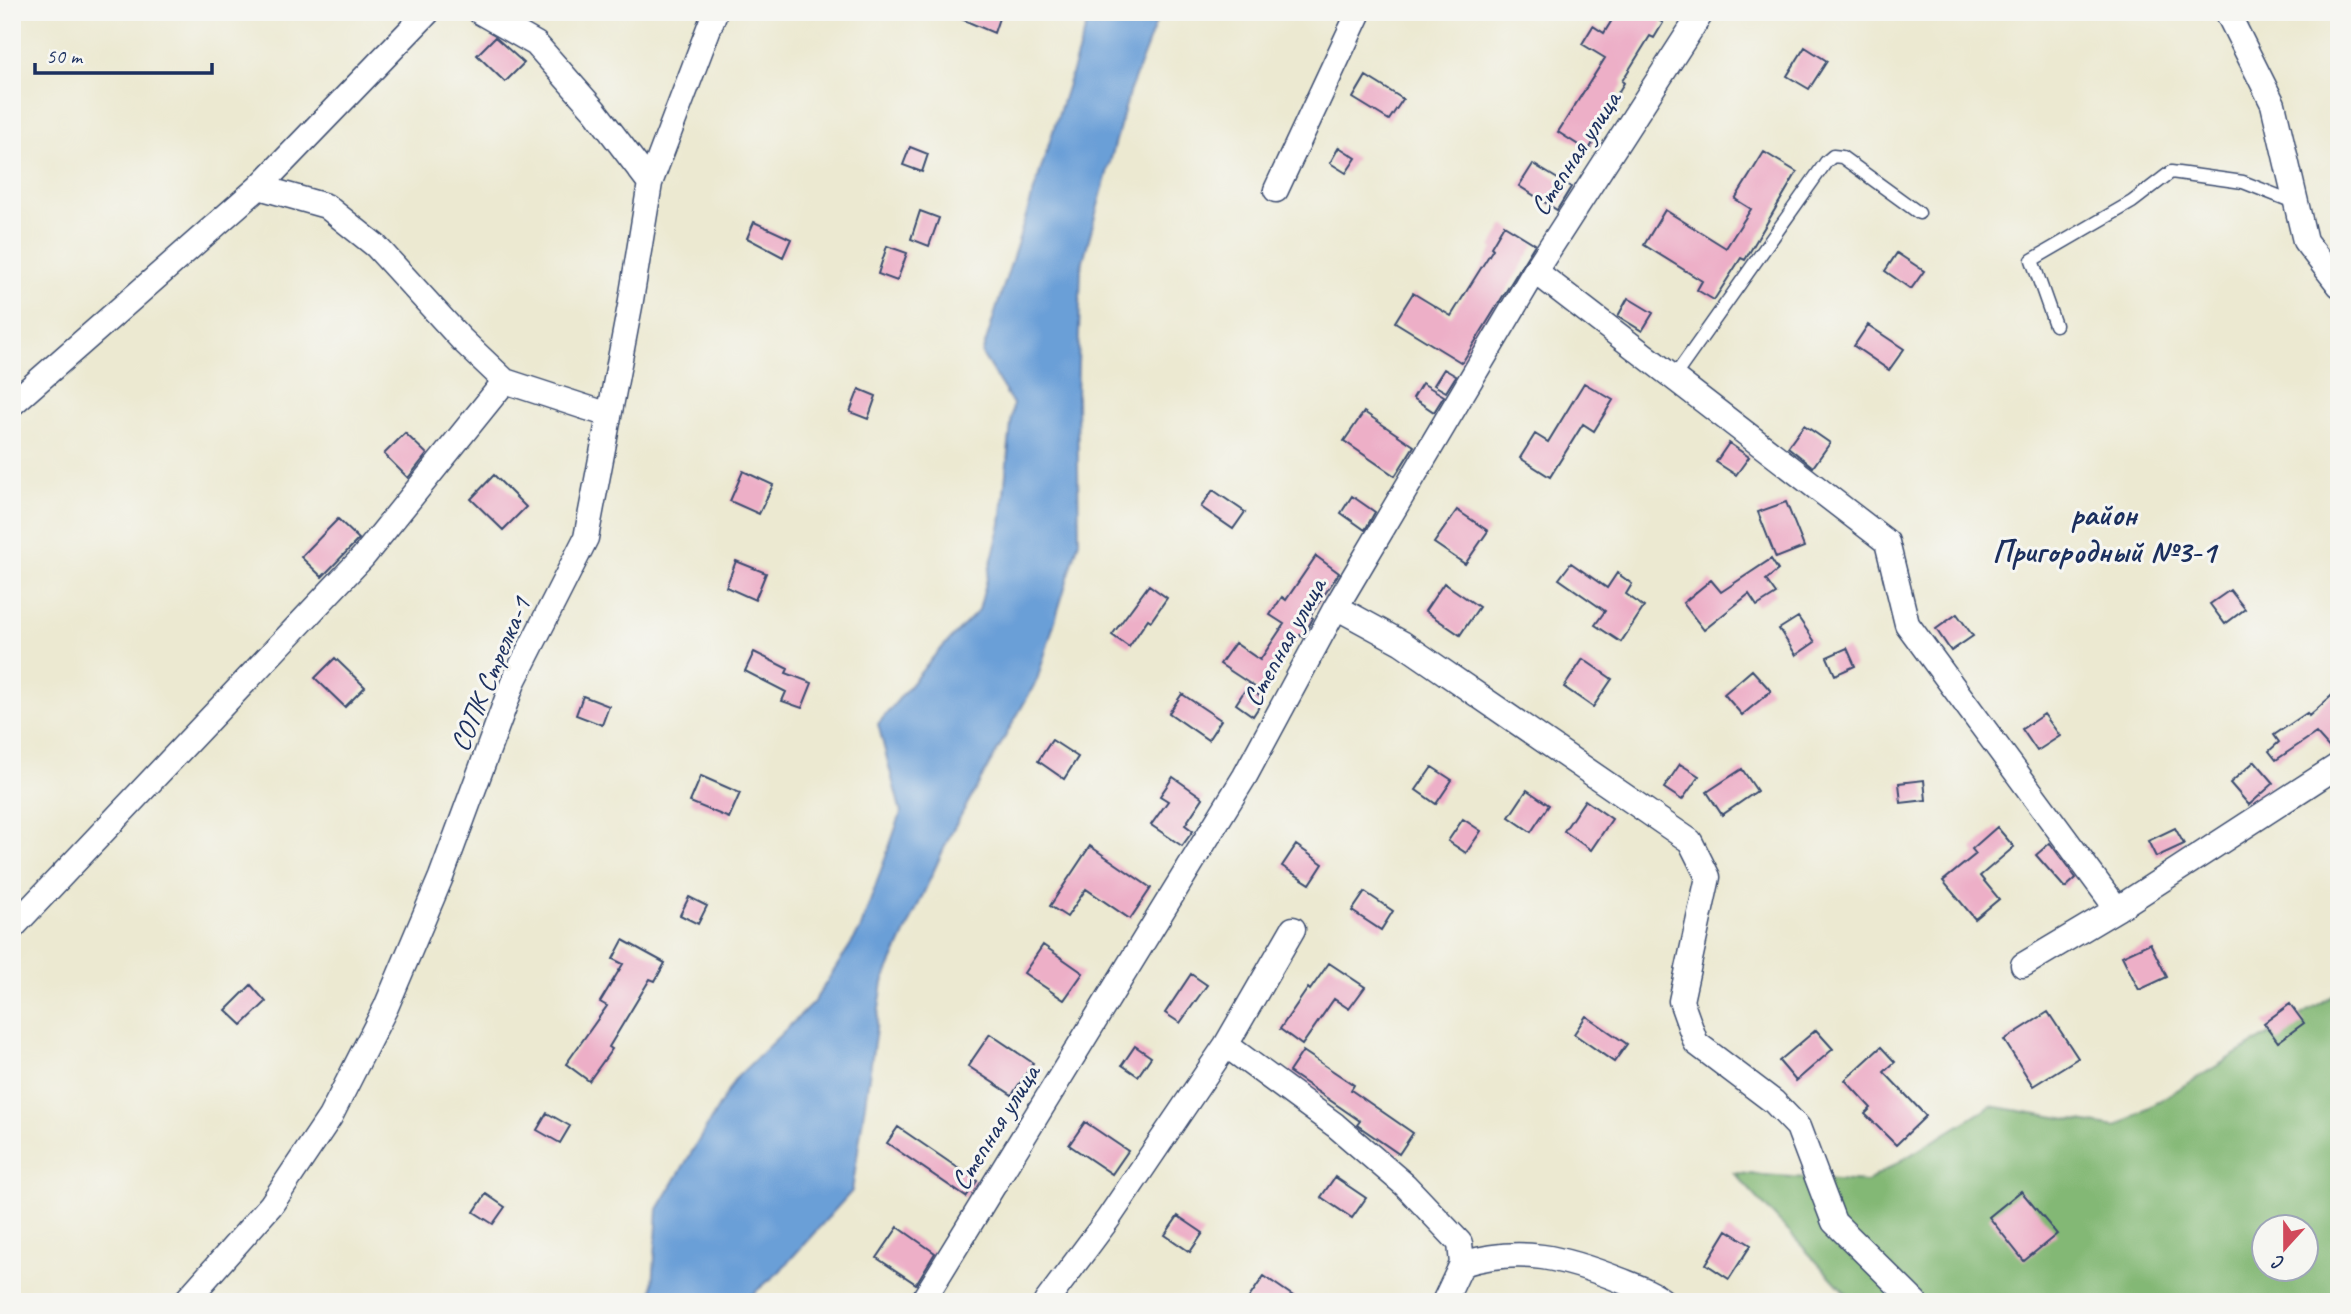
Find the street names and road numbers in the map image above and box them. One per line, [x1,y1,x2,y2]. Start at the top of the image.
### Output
street label: Степная улица [1522,82,1630,222]
street label: Степная улица [1234,569,1335,712]
street label: СОПК Стрелка-1 [442,590,539,756]
street label: Степная улица [943,1056,1049,1196]

